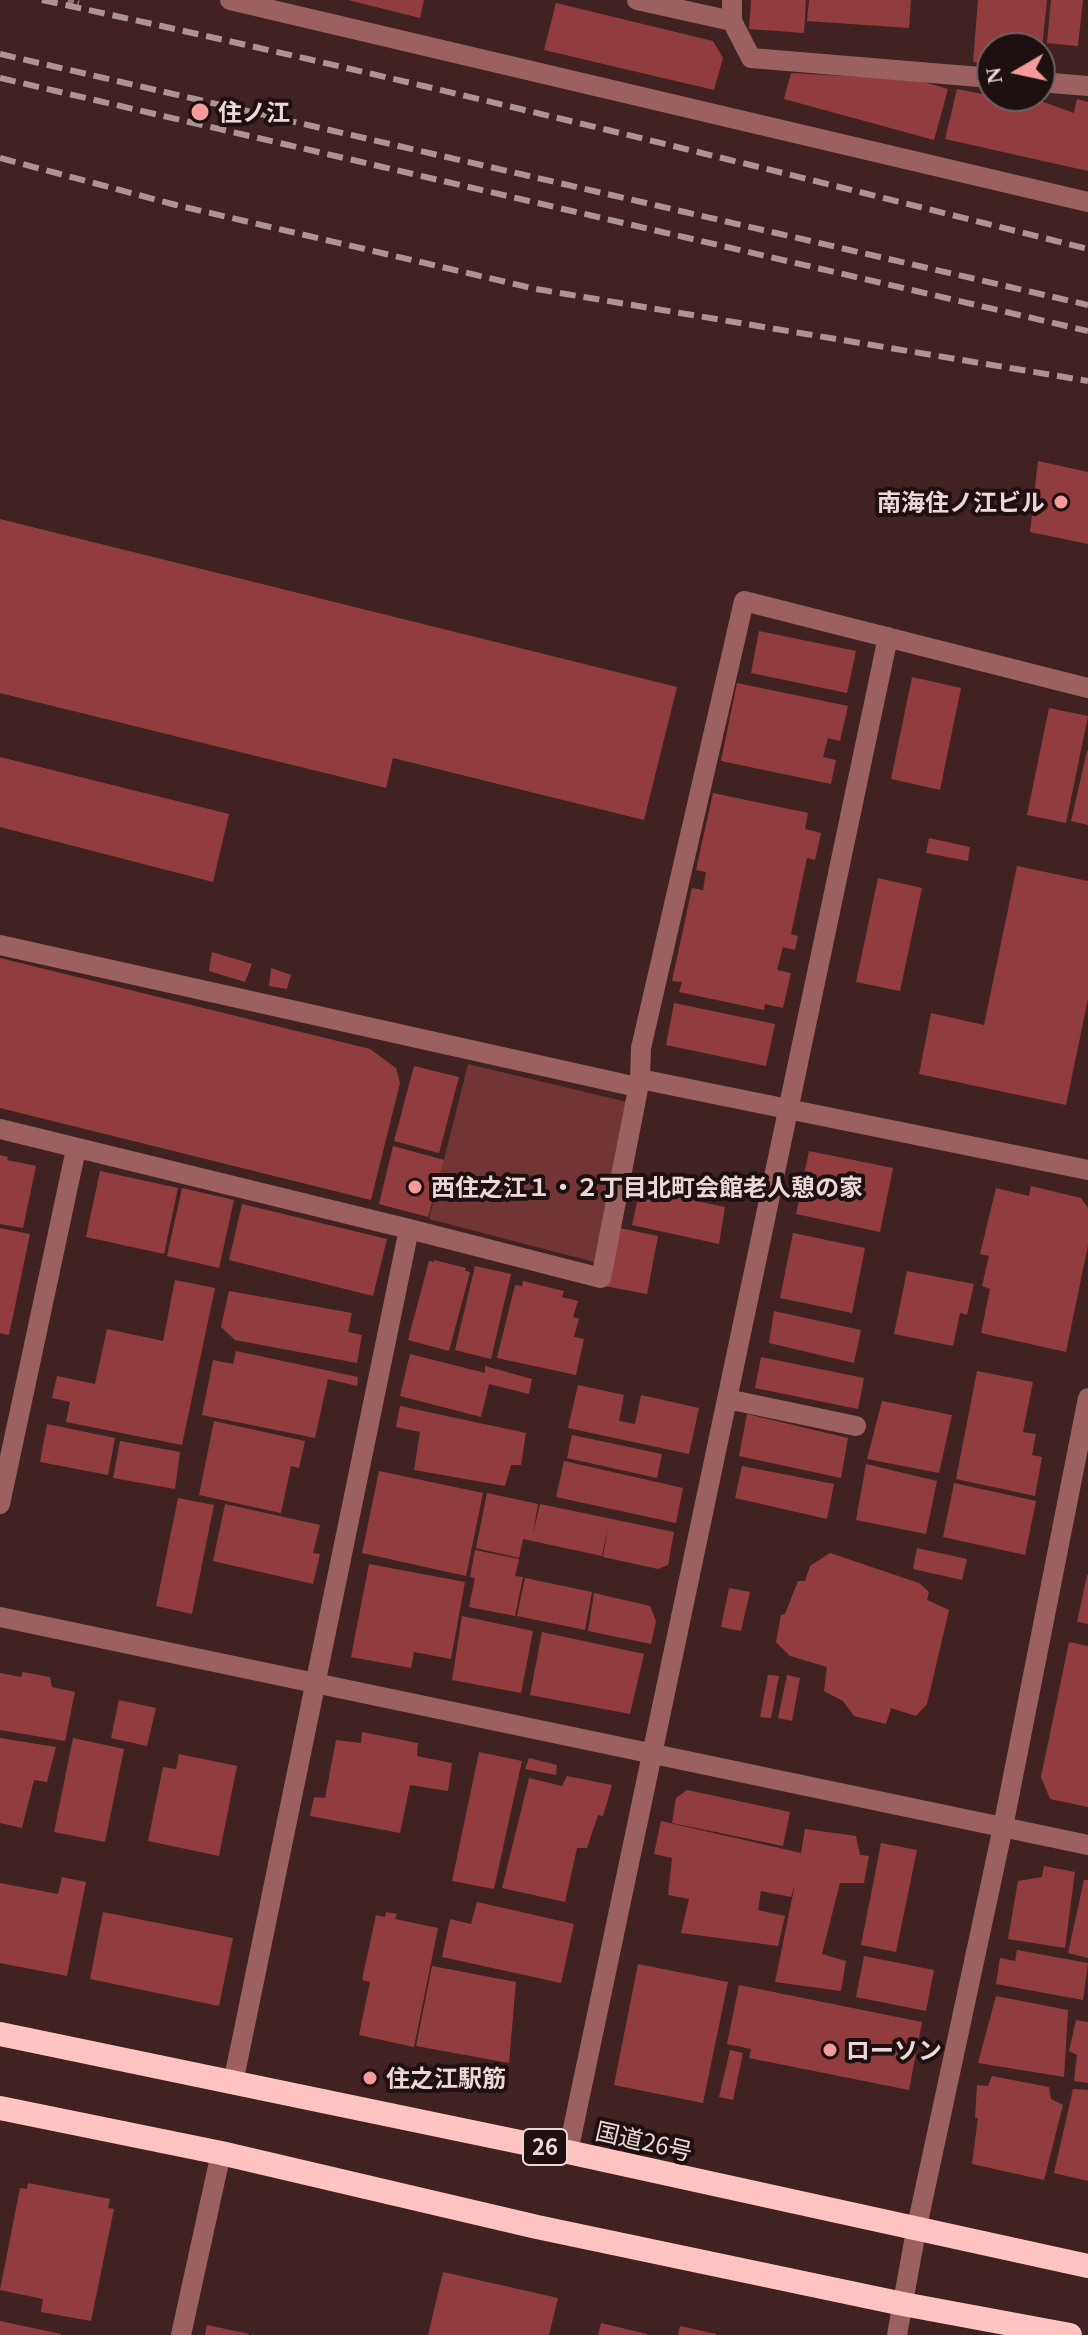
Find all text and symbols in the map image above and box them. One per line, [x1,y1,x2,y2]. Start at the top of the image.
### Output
north arrow [976,32,1056,112]
text: N [980,66,1007,85]
place label: 住ノ江 [218,98,290,126]
marker: 住ノ江 [189,101,211,123]
place label: 南海住ノ江ビル [877,488,1045,516]
marker: 南海住ノ江ビル [1052,493,1070,511]
place label: 西住之江１・２丁目北町会館老人憩の家 [431,1173,863,1201]
marker: 西住之江１・２丁目北町会館老人憩の家 [406,1178,424,1196]
place label: ローソン [846,2036,942,2064]
marker: ローソン [821,2041,839,2059]
place label: 住之江駅筋 [386,2064,506,2092]
marker: 住之江駅筋 [361,2069,379,2087]
street label: 国道26号 [593,2116,695,2166]
road number: 26 [523,2129,567,2165]

